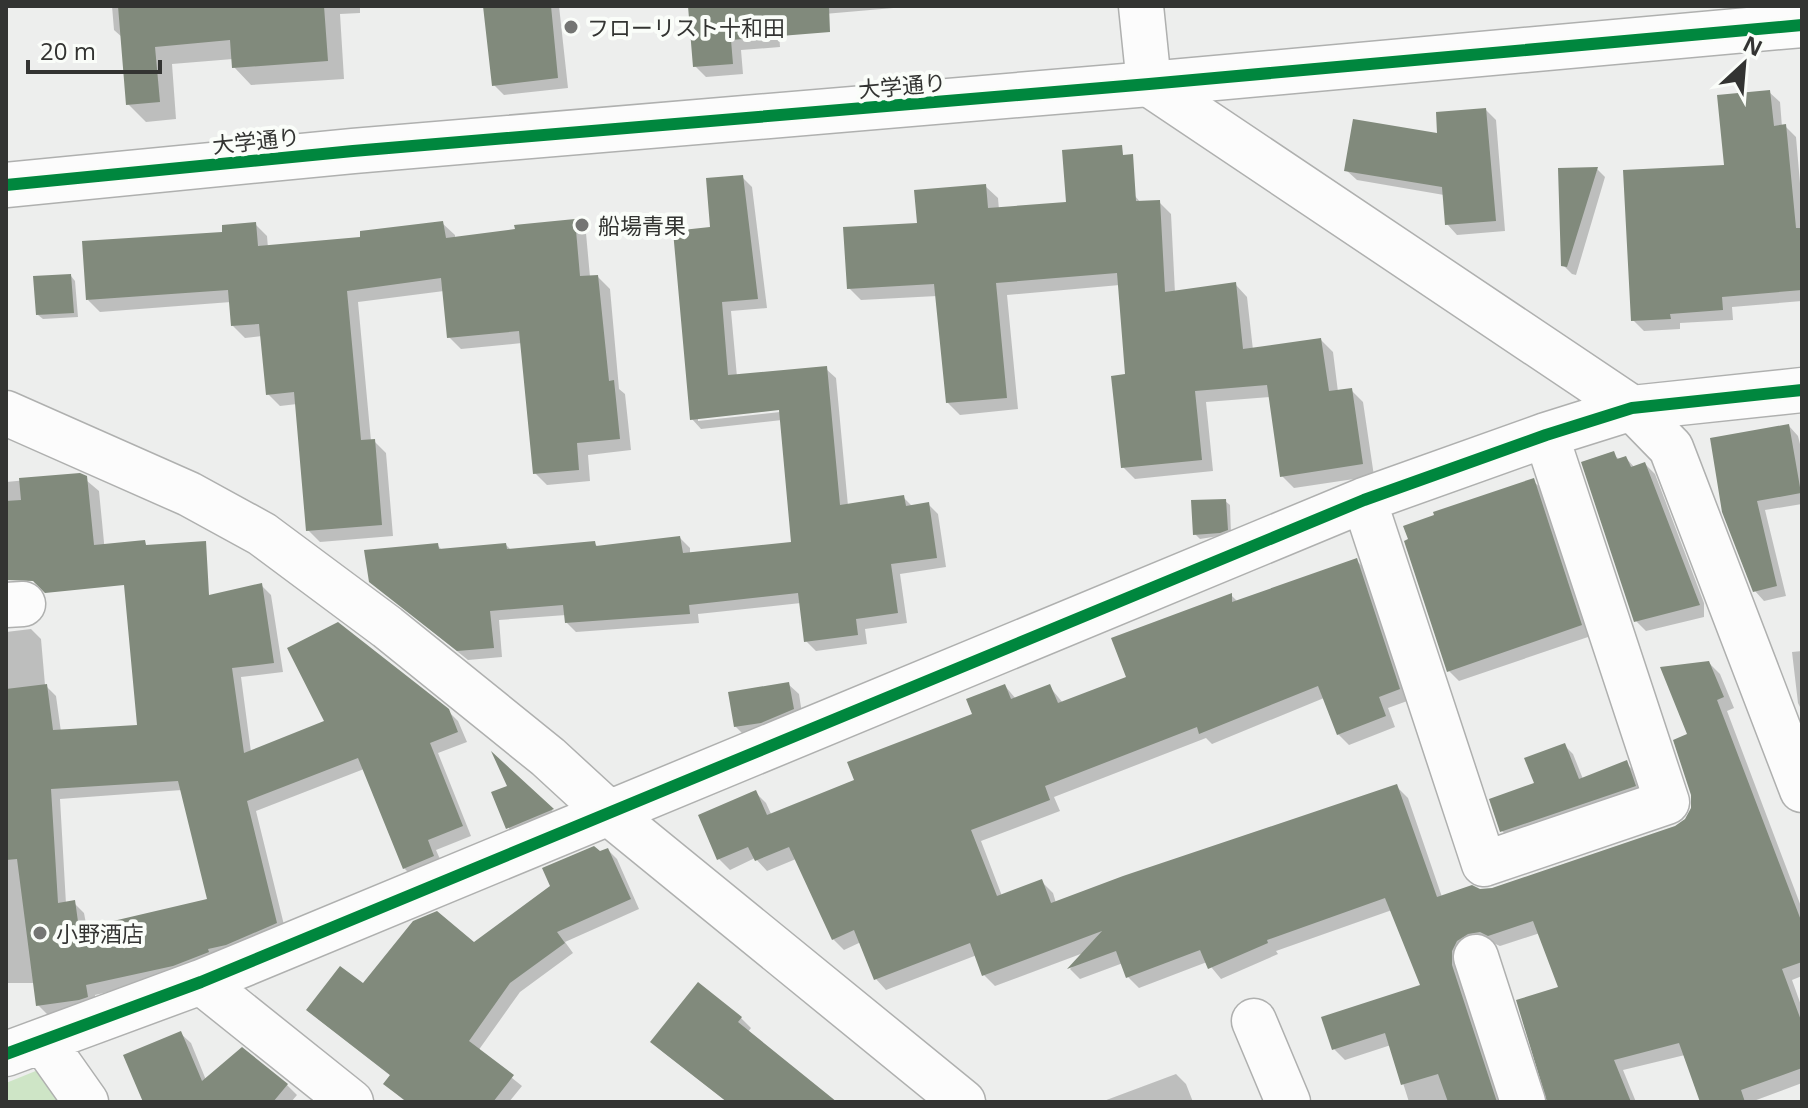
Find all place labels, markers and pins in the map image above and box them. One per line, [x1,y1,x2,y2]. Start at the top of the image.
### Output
place label: フローリスト十和田 [587,12,785,42]
marker: フローリスト十和田 [562,18,580,36]
place label: 船場青果 [598,210,686,240]
marker: 船場青果 [573,216,591,234]
place label: 小野酒店 [56,918,144,948]
marker: 小野酒店 [31,924,49,942]

